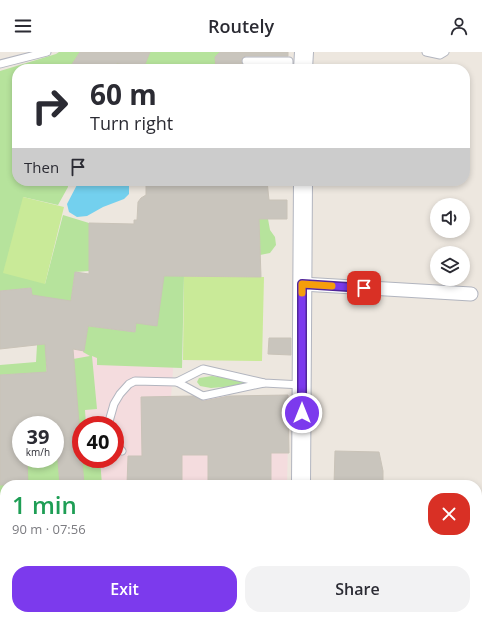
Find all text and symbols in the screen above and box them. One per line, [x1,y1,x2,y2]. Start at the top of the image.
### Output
text: Routely [208,14,274,38]
icon: menu [12,15,34,37]
icon: person [448,15,470,37]
text: 60 m [90,75,157,113]
icon: right [24,80,76,132]
text: Turn right [90,111,173,135]
icon: arrive [67,156,89,178]
text: Then [24,157,59,177]
map controls [430,198,470,286]
button: sound [430,198,470,238]
button: layers [430,246,470,286]
pin [347,271,381,305]
icon: arrive [353,277,375,299]
position arrow [281,392,323,434]
speed limit sign: 40 [72,416,124,468]
text: 39 [27,423,49,450]
text: km/h [26,445,50,459]
text: 1 min [12,488,77,521]
button: close [428,493,470,535]
text: 90 m · 07:56 [12,520,86,538]
button: Exit [12,566,237,612]
button: Share [245,566,470,612]

